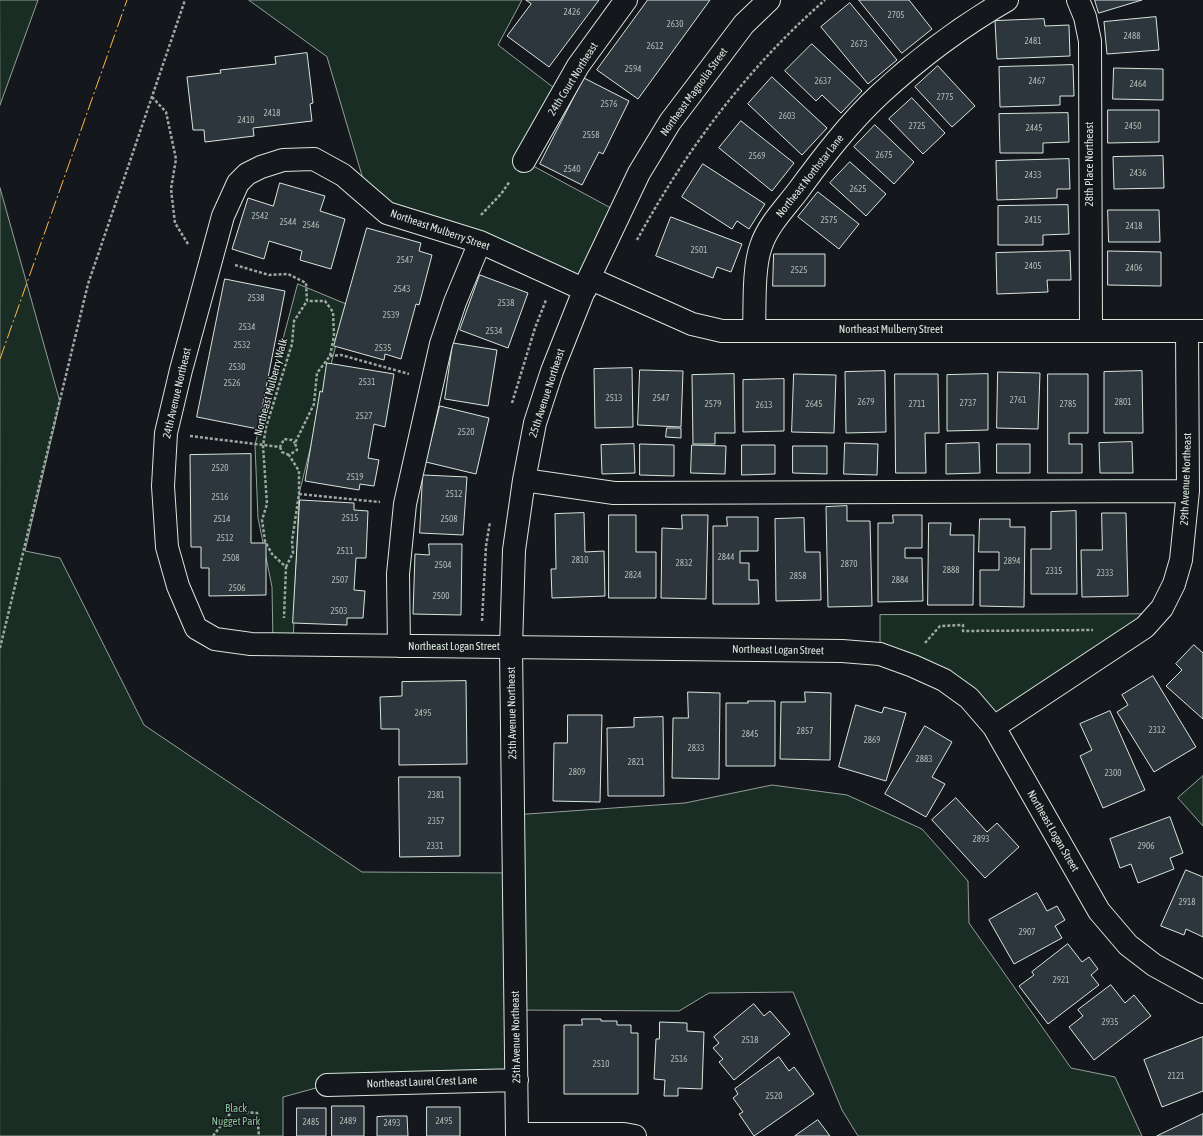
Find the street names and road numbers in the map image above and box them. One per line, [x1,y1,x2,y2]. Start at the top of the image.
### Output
street label: 24th Court Northeast [545,40,601,118]
street label: Northeast Magnolia Street [658,45,730,139]
street label: 28th Place Northeast [1083,122,1097,206]
street label: Northeast Northstar Lane [773,132,847,220]
street label: Northeast Mulberry Street [388,207,492,253]
street label: Northeast Mulberry Street [839,323,943,337]
street label: Northeast Mulberry Walk [252,337,290,437]
street label: 24th Avenue Northeast [160,346,194,440]
street label: 25th Avenue Northeast [526,347,568,439]
street label: 29th Avenue Northeast [1178,432,1194,526]
street label: Northeast Logan Street [408,640,500,654]
street label: Northeast Logan Street [732,643,824,657]
street label: 25th Avenue Northeast [505,667,519,759]
street label: Northeast Logan Street [1024,788,1082,874]
street label: 25th Avenue Northeast [509,991,523,1083]
street label: Northeast Laurel Crest Lane [366,1073,478,1091]

